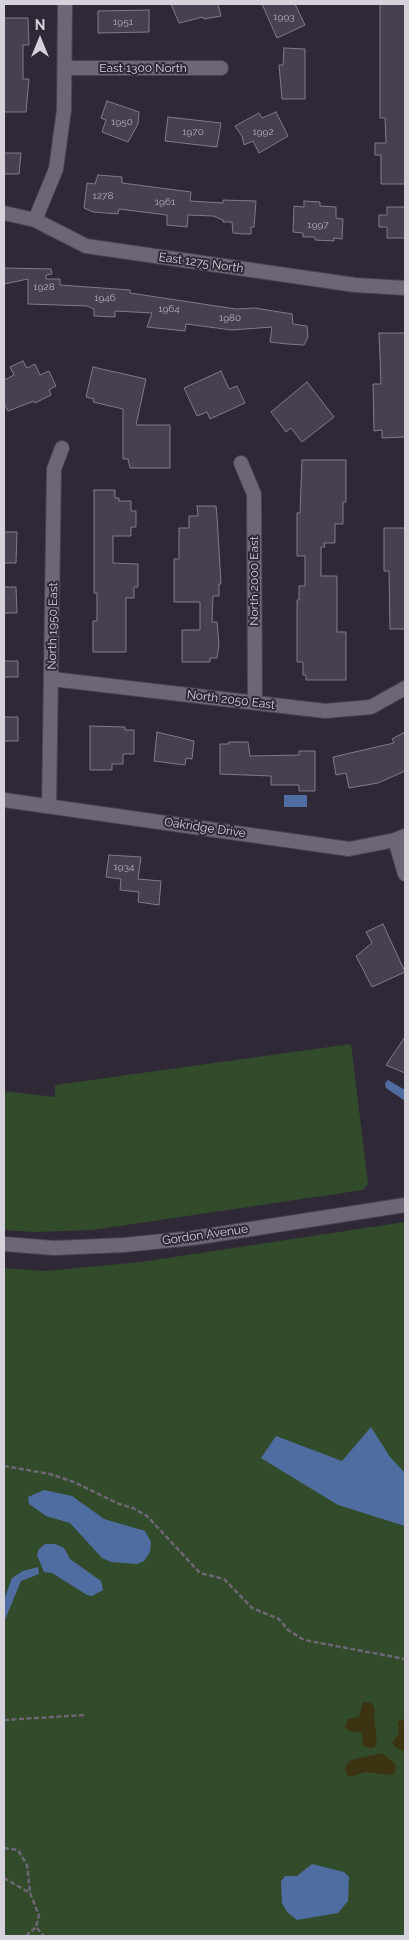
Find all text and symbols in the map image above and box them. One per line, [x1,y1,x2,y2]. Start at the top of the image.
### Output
house number: 1993 [273,11,295,23]
north arrow [15,15,65,65]
house number: 1951 [113,16,133,28]
text: N [35,17,45,33]
street label: East 1300 North [99,61,187,75]
house number: 1950 [111,116,133,128]
house number: 1970 [182,126,204,138]
house number: 1992 [252,126,274,138]
house number: 1278 [93,190,113,202]
house number: 1961 [155,196,175,208]
house number: 1997 [307,219,329,231]
street label: East 1275 North [158,250,244,276]
house number: 1928 [33,281,55,293]
house number: 1946 [94,292,116,304]
house number: 1964 [158,303,180,315]
house number: 1980 [219,312,241,324]
street label: North 2000 East [247,536,261,626]
street label: North 1950 East [45,582,61,670]
street label: North 2050 East [186,687,276,713]
street label: Oakridge Drive [163,815,247,841]
house number: 1934 [114,861,134,873]
street label: Gordon Avenue [161,1222,249,1248]

